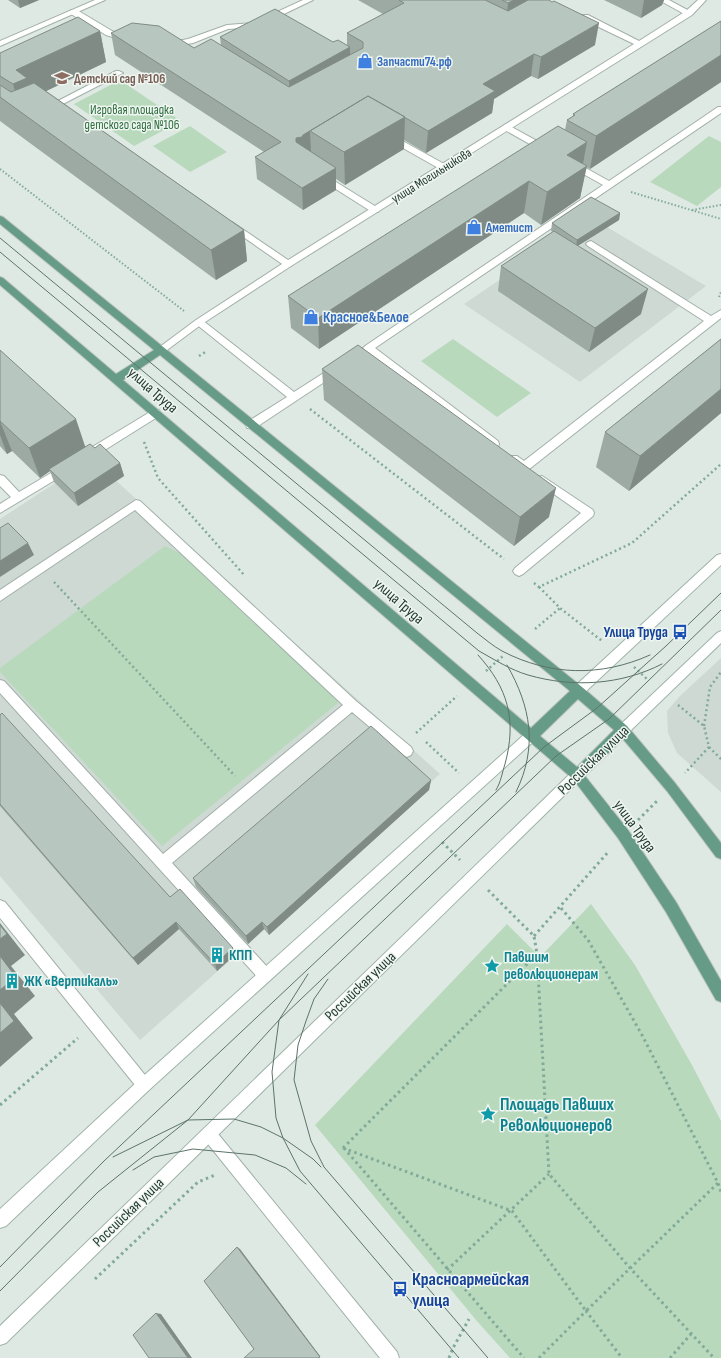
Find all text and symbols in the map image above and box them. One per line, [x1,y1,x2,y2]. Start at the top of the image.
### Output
shop icon: Запчасти74.рф [356,52,374,70]
place label: Запчасти74.рф [377,54,452,70]
school or university icon: Детский сад №106 [53,69,71,87]
place label: Детский сад №106 [74,71,165,87]
park label: Игровая площадка детского сада №106 [85,102,180,133]
street label: улица Могильникова [388,145,475,207]
shop icon: Аметист [465,218,483,236]
place label: Аметист [485,220,533,236]
shop icon: Красное&Белое [302,308,320,326]
place label: Красное&Белое [323,308,409,327]
street label: улица Труда [124,363,182,417]
street label: улица Труда [370,574,428,628]
place label: Улица Труда [604,623,668,642]
bus stop icon: Улица Труда [671,623,689,641]
street label: Российская улица [554,721,633,799]
street label: улица Труда [609,796,660,856]
building icon: КПП [208,946,226,964]
place label: КПП [229,946,252,965]
street label: Российская улица [321,947,400,1025]
place label: Павшим революционерам [504,948,598,984]
place icon: Павшим революционерам [483,957,501,975]
building icon: ЖК «Вертикаль» [3,972,21,990]
place label: ЖК «Вертикаль» [24,972,119,991]
place label: Площадь Павших Революционеров [500,1094,615,1136]
place icon: Площадь Павших Революционеров [479,1105,497,1123]
street label: Российская улица [89,1173,168,1251]
place label: Красноармейская улица [412,1269,529,1311]
bus stop icon: Красноармейская улица [391,1280,409,1298]

